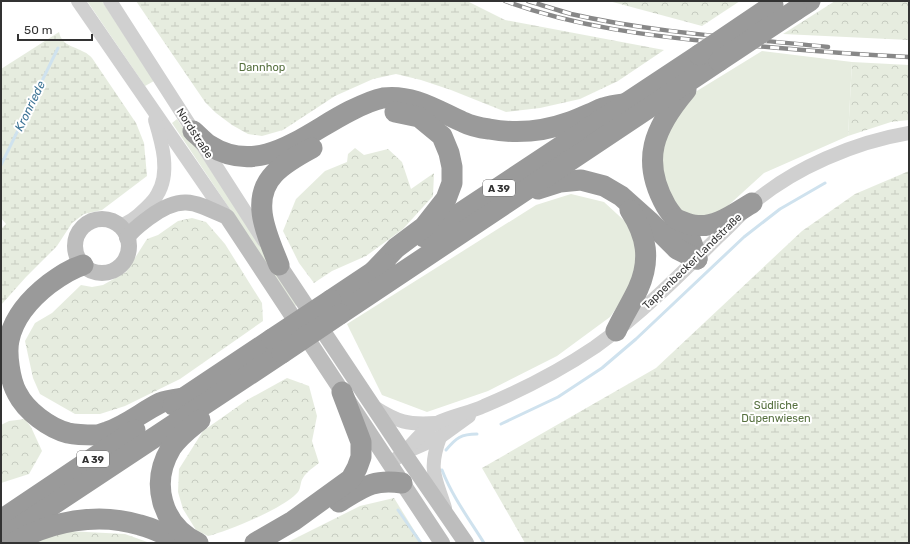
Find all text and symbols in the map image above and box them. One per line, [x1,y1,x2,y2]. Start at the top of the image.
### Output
scale bar [18,16,92,42]
text: 50 m [24,23,52,37]
park label: Dannhop [239,61,285,74]
water label: Kronriede [12,79,48,133]
street label: Nordstraße [174,106,216,161]
road number: A 39 [483,180,515,196]
street label: Tappenbecker Landstraße [640,211,745,312]
park label: Südliche Düpenwiesen [741,399,811,425]
road number: A 39 [77,451,109,467]

